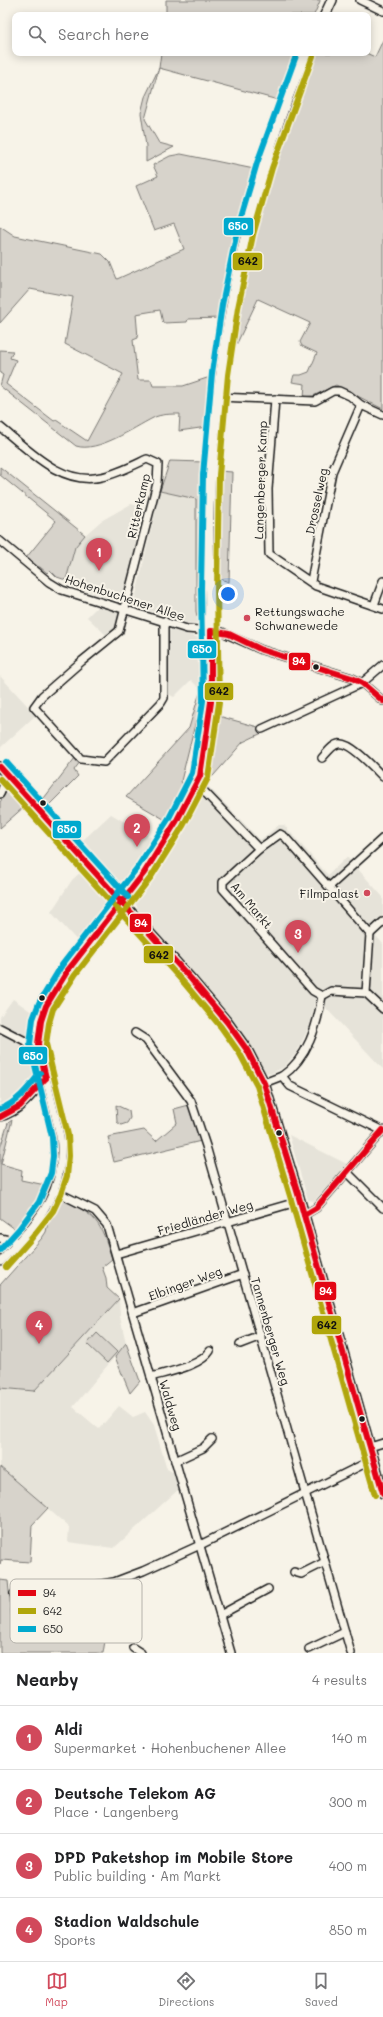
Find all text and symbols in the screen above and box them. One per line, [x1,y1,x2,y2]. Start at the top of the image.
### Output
search box [12,12,371,56]
icon: search [26,23,48,45]
text: Search here [58,24,149,44]
line badge: 650 [223,217,254,236]
text: 650 [228,218,248,233]
line badge: 642 [232,252,263,271]
text: 642 [238,253,258,268]
street label: Langenberger Kamp [250,420,270,540]
street label: Drosselweg [301,466,331,536]
street label: Ritterkamp [123,472,153,540]
pin: 1 [86,538,112,571]
street label: Hohenbuchener Allee [63,570,187,624]
your location [218,584,238,604]
place label: Rettungswache Schwanewede [255,603,345,633]
marker: Rettungswache Schwanewede [242,613,252,623]
line badge: 650 [187,640,217,659]
text: 650 [192,641,212,656]
line badge: 94 [288,652,311,671]
text: 94 [292,653,306,668]
unlabelled marker [311,662,321,672]
line badge: 642 [204,682,234,701]
text: 642 [209,683,229,698]
unlabelled marker [38,798,48,808]
pin: 2 [124,814,150,847]
line badge: 650 [52,820,82,839]
text: 650 [57,821,77,836]
street label: Am Markt [228,878,276,932]
place label: Filmpalast [300,885,359,901]
marker: Filmpalast [362,888,372,898]
line badge: 94 [129,913,152,933]
text: 94 [134,915,148,930]
pin: 3 [285,920,311,953]
line badge: 642 [143,945,174,964]
text: 642 [149,947,169,962]
unlabelled marker [37,993,47,1003]
line badge: 650 [18,1046,48,1065]
text: 650 [23,1048,43,1063]
unlabelled marker [274,1128,284,1138]
street label: Friedländer Weg [155,1196,255,1238]
street label: Elbinger Weg [146,1262,224,1304]
street label: Tannenberger Weg [248,1275,294,1387]
line badge: 94 [314,1281,337,1301]
text: 94 [319,1283,333,1298]
pin: 4 [26,1311,52,1344]
line badge: 642 [311,1315,342,1335]
text: 642 [317,1317,337,1332]
street label: Waldweg [156,1378,186,1432]
unlabelled marker [357,1414,367,1424]
legend [10,1579,142,1643]
text: 94 [43,1585,57,1600]
text: 642 [43,1603,62,1618]
text: 650 [43,1621,63,1636]
text: Nearby [16,1668,78,1690]
text: 4 results [312,1671,367,1688]
text: Aldi [54,1719,83,1739]
text: 1 [26,1729,32,1746]
text: 140 m [331,1729,367,1746]
text: Supermarket · Hohenbuchener Allee [54,1739,286,1756]
text: Deutsche Telekom AG [54,1783,216,1803]
text: 2 [25,1793,33,1810]
text: 300 m [329,1793,367,1810]
text: Place · Langenberg [54,1803,178,1820]
text: DPD Paketshop im Mobile Store [54,1847,293,1867]
text: 3 [25,1857,33,1874]
text: 400 m [329,1857,367,1874]
text: Public building · Am Markt [54,1867,221,1884]
text: Stadion Waldschule [54,1911,199,1931]
text: 4 [25,1921,33,1938]
text: 850 m [329,1921,367,1938]
text: Sports [54,1931,96,1948]
tab: Map [45,1970,68,2009]
tab: Directions [158,1970,214,2009]
tab: Saved [305,1970,338,2009]

